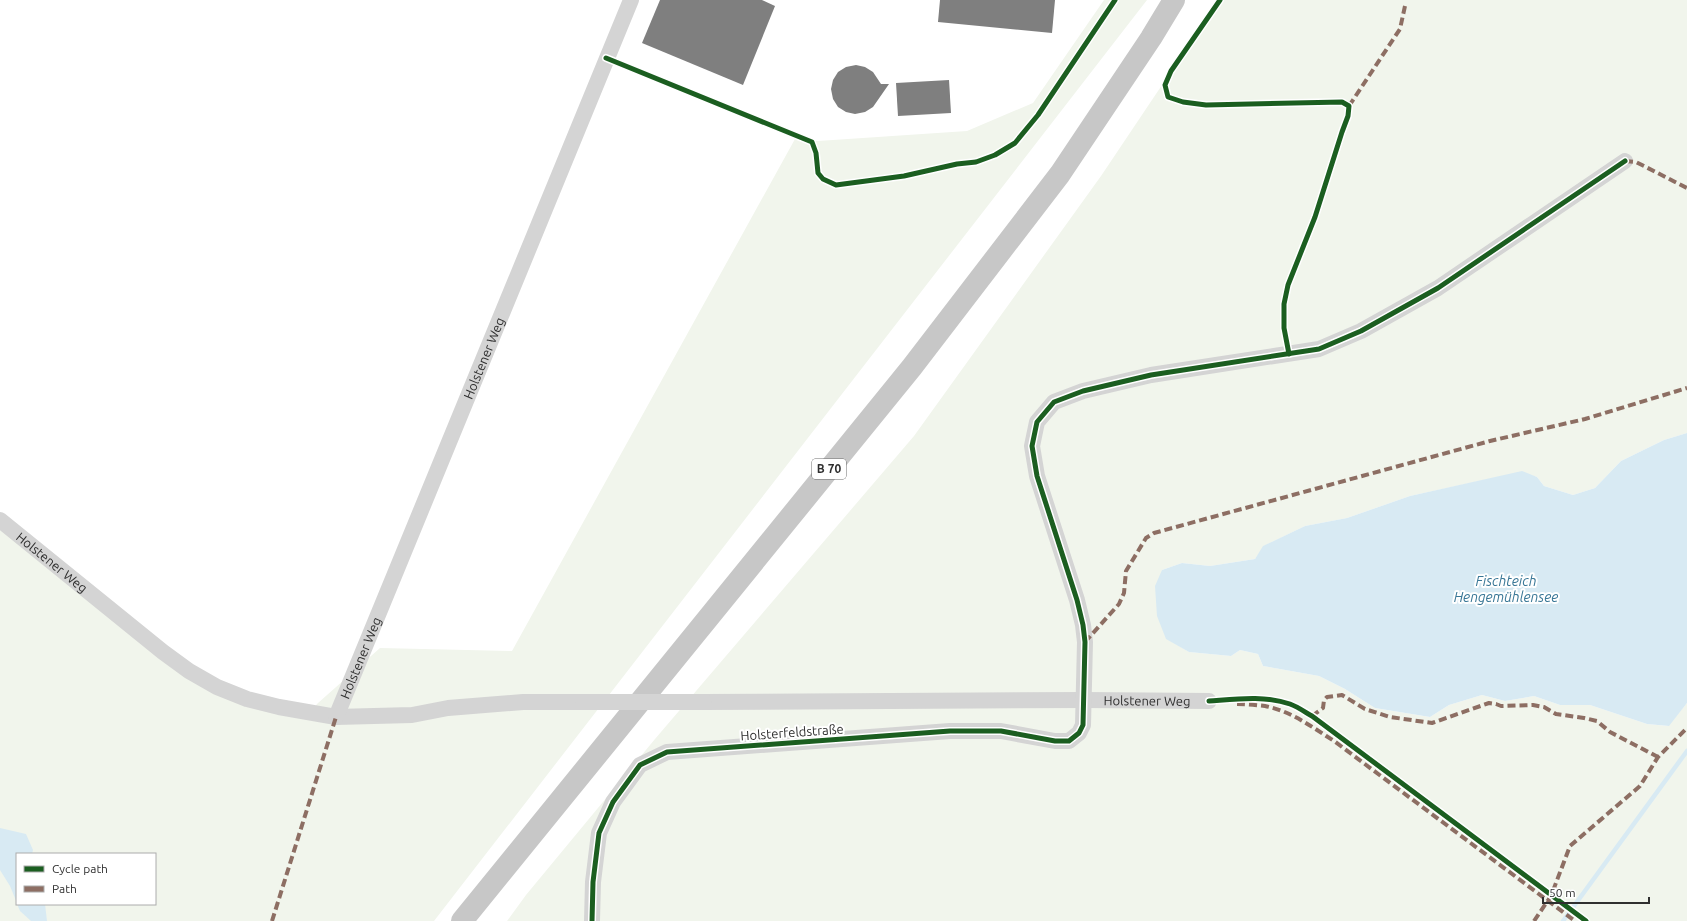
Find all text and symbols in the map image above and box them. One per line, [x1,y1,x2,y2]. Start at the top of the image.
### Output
street label: Holstener Weg [461,315,507,401]
road number: B 70 [812,459,846,479]
street label: Holstener Weg [14,529,90,595]
water label: Fischteich Hengemühlensee [1454,573,1558,605]
street label: Holstener Weg [337,615,383,701]
street label: Holstener Weg [1103,693,1191,708]
street label: Holsterfeldstraße [740,721,844,743]
legend [16,853,156,905]
text: Cycle path [52,862,108,875]
scale bar [1543,879,1649,905]
text: Path [52,882,77,895]
text: 50 m [1549,886,1576,899]

